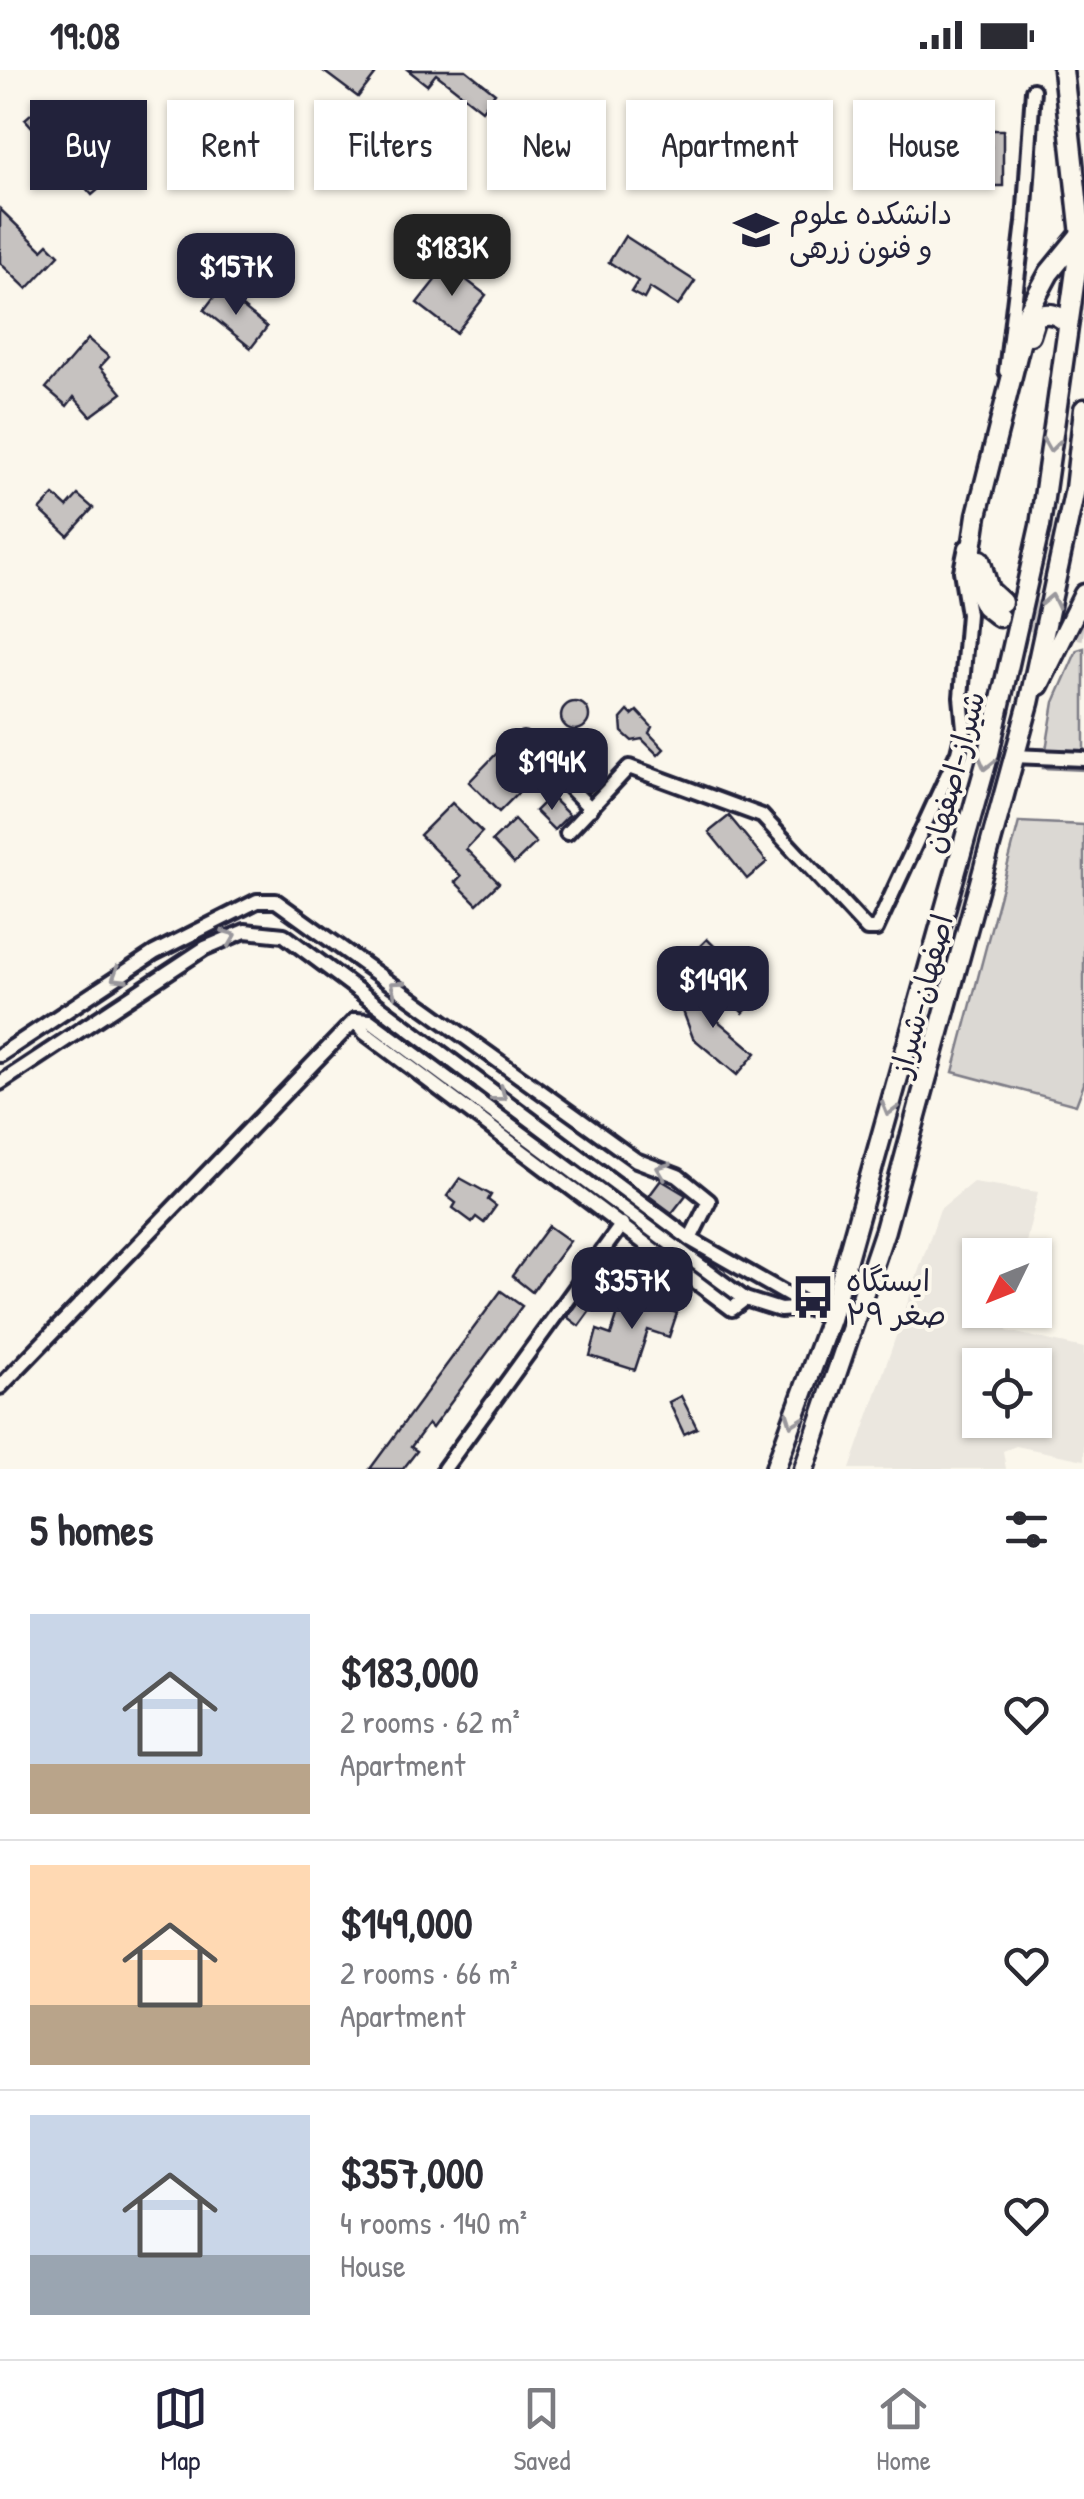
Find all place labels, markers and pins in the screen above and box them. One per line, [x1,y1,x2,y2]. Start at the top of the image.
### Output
place label: دانشکده علوم و فنون زرهی [789,193,952,268]
school or university icon: دانشکده علوم و فنون زرهی [732,206,780,254]
pin: $183K [382,214,522,299]
pin: $157K [166,233,306,318]
pin: $194K [482,728,622,813]
pin: $149K [643,946,783,1031]
pin: $357K [562,1247,702,1332]
place label: ایستگاه ۲۹ صغر [846,1260,946,1334]
bus stop icon: ایستگاه ۲۹ صغر [789,1273,837,1321]

